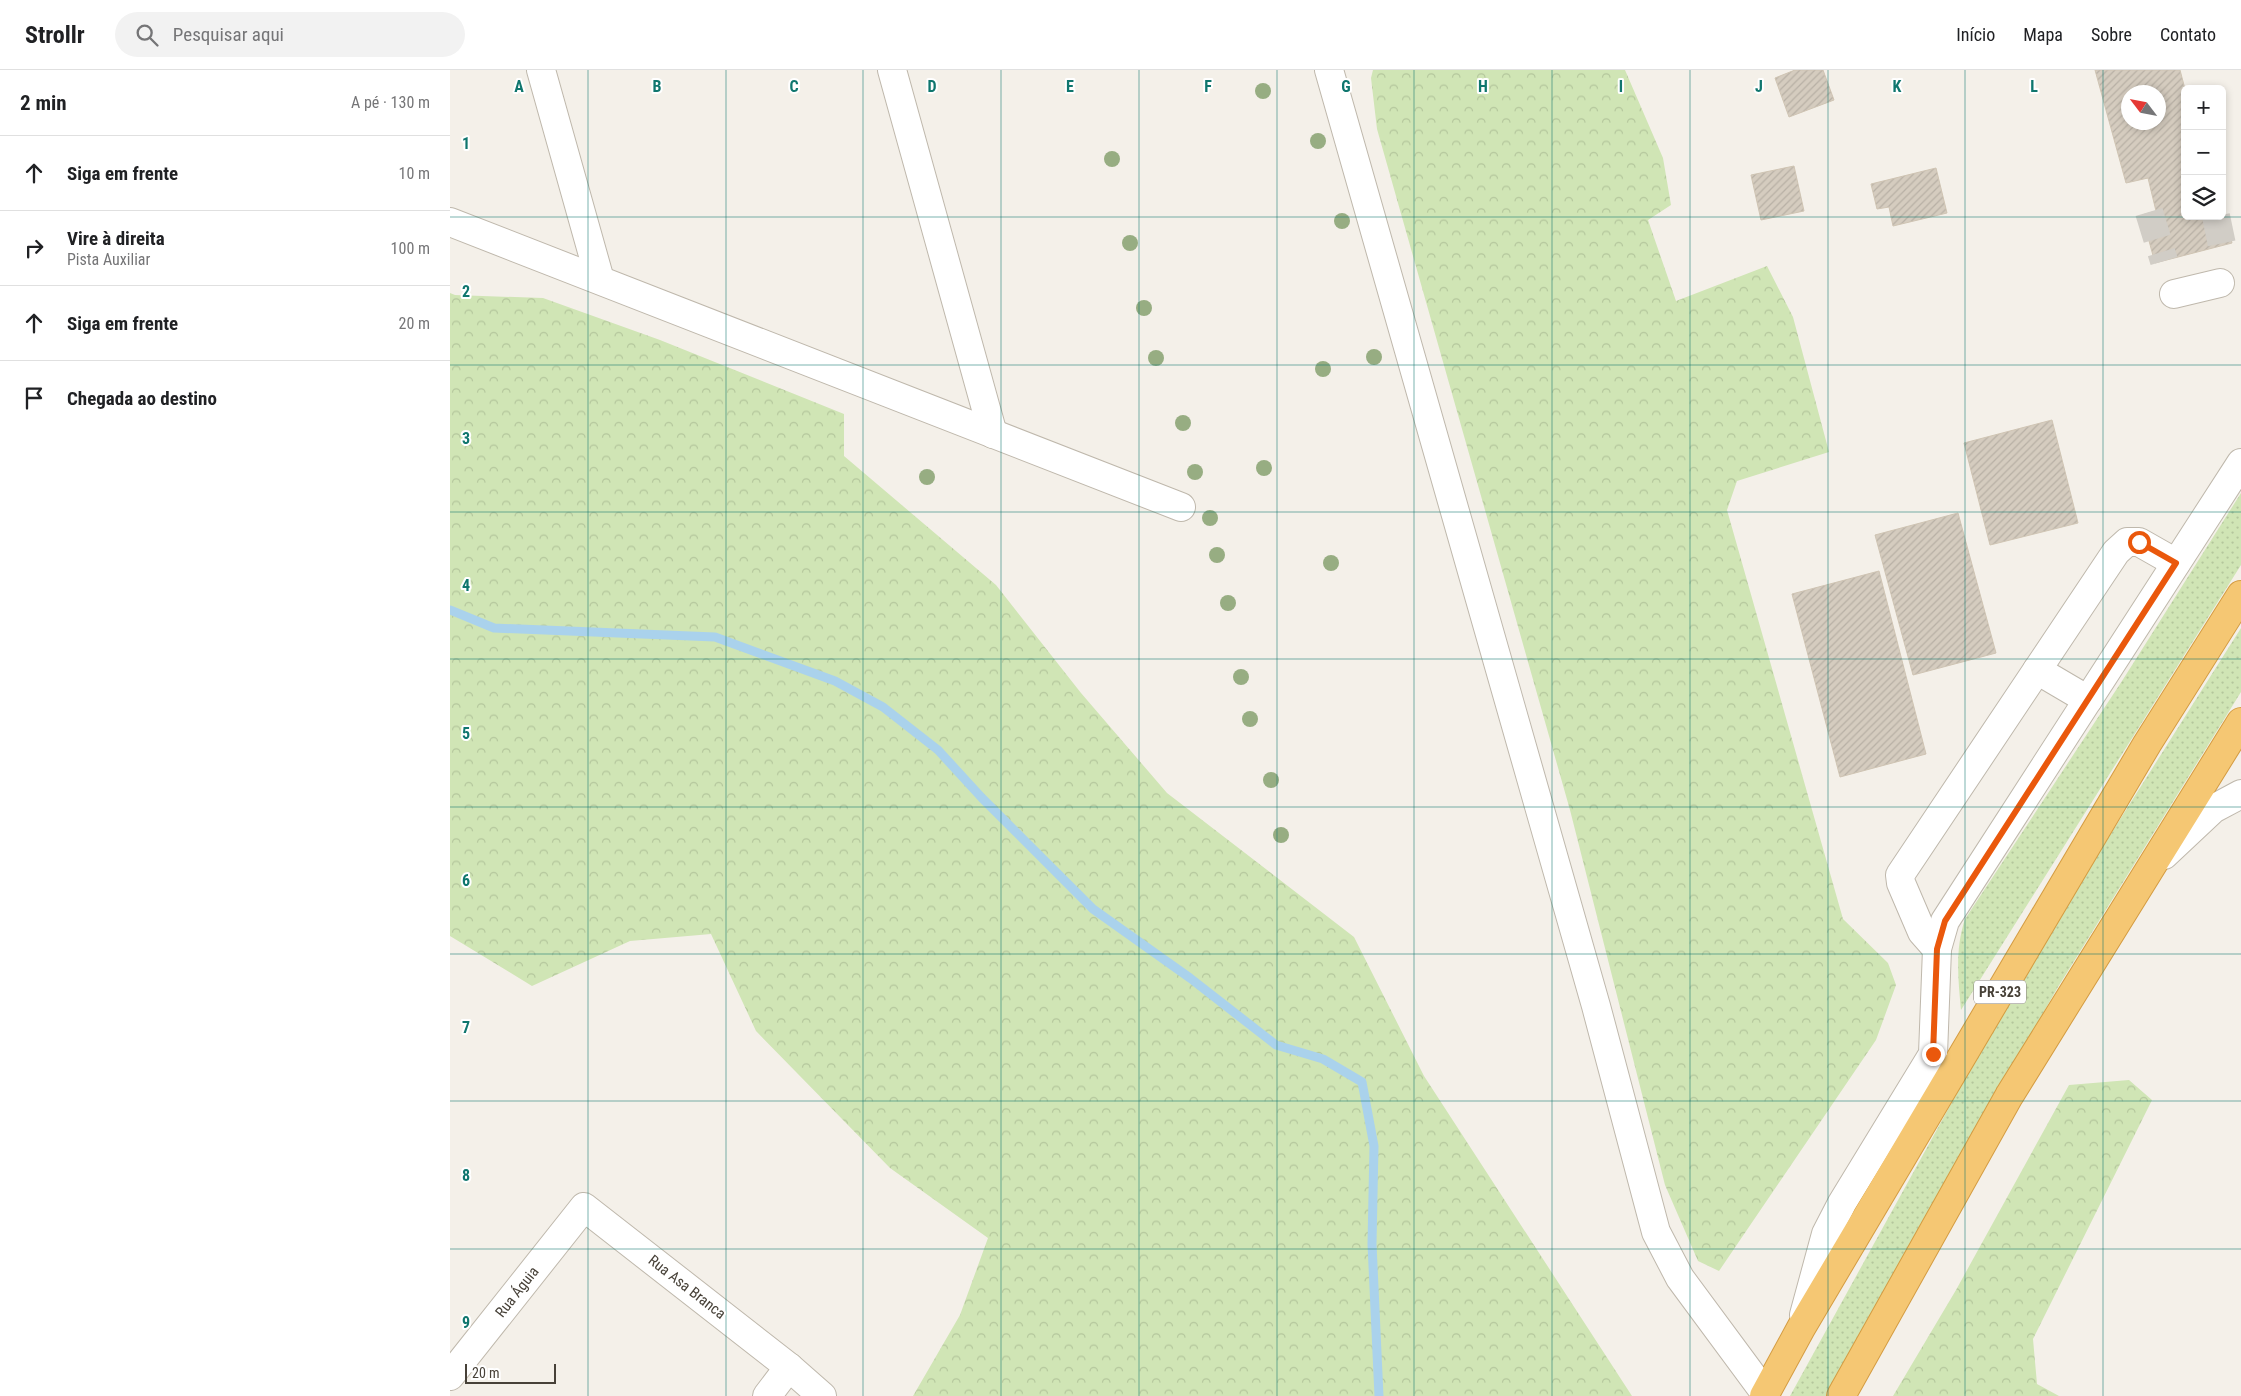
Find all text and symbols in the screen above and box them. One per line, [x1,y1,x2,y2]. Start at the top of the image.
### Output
search box [115,12,465,57]
text: Strollr [25,21,85,49]
icon: search [133,21,161,49]
text: Pesquisar aqui [173,23,284,46]
text: Início [1956,24,1995,45]
text: Mapa [2023,24,2063,45]
text: Sobre [2091,24,2132,45]
text: Contato [2160,24,2216,45]
text: A [514,77,524,96]
text: B [653,77,662,96]
text: C [789,77,799,96]
text: D [927,77,937,96]
text: E [1066,77,1074,96]
text: F [1204,77,1212,96]
text: G [1341,77,1351,96]
text: H [1478,77,1488,96]
text: I [1619,77,1623,96]
text: J [1755,77,1763,96]
text: K [1893,77,1902,96]
text: L [2030,77,2038,96]
north arrow [2121,85,2166,130]
map controls [2181,85,2226,220]
button: + [2181,85,2226,130]
text: 2 min [20,91,67,115]
text: A pé · 130 m [351,93,430,112]
button: − [2181,130,2226,175]
text: 1 [462,134,470,153]
icon: ahead [20,159,48,187]
text: Siga em frente [67,162,178,185]
text: 10 m [398,164,430,183]
button: layers [2181,175,2226,220]
text: Vire à direita [67,227,165,250]
icon: right [20,234,48,262]
text: 100 m [391,239,430,258]
text: Pista Auxiliar [67,250,150,269]
text: 2 [462,282,470,301]
icon: ahead [20,309,48,337]
text: Siga em frente [67,312,178,335]
text: 20 m [398,314,430,333]
icon: arrive [20,384,48,412]
text: Chegada ao destino [67,387,217,410]
text: 3 [462,429,470,448]
route start [2128,531,2151,554]
text: 4 [462,576,470,595]
text: 5 [462,724,470,743]
text: 6 [462,871,470,890]
road number: PR-323 [1974,980,2026,1004]
text: 7 [462,1018,470,1037]
route end [1922,1043,1945,1066]
text: 8 [462,1166,470,1185]
street label: Rua Asa Branca [645,1251,729,1323]
street label: Rua Águia [492,1263,542,1321]
text: 9 [462,1313,470,1332]
scale bar [465,1361,556,1384]
text: 20 m [472,1365,500,1381]

